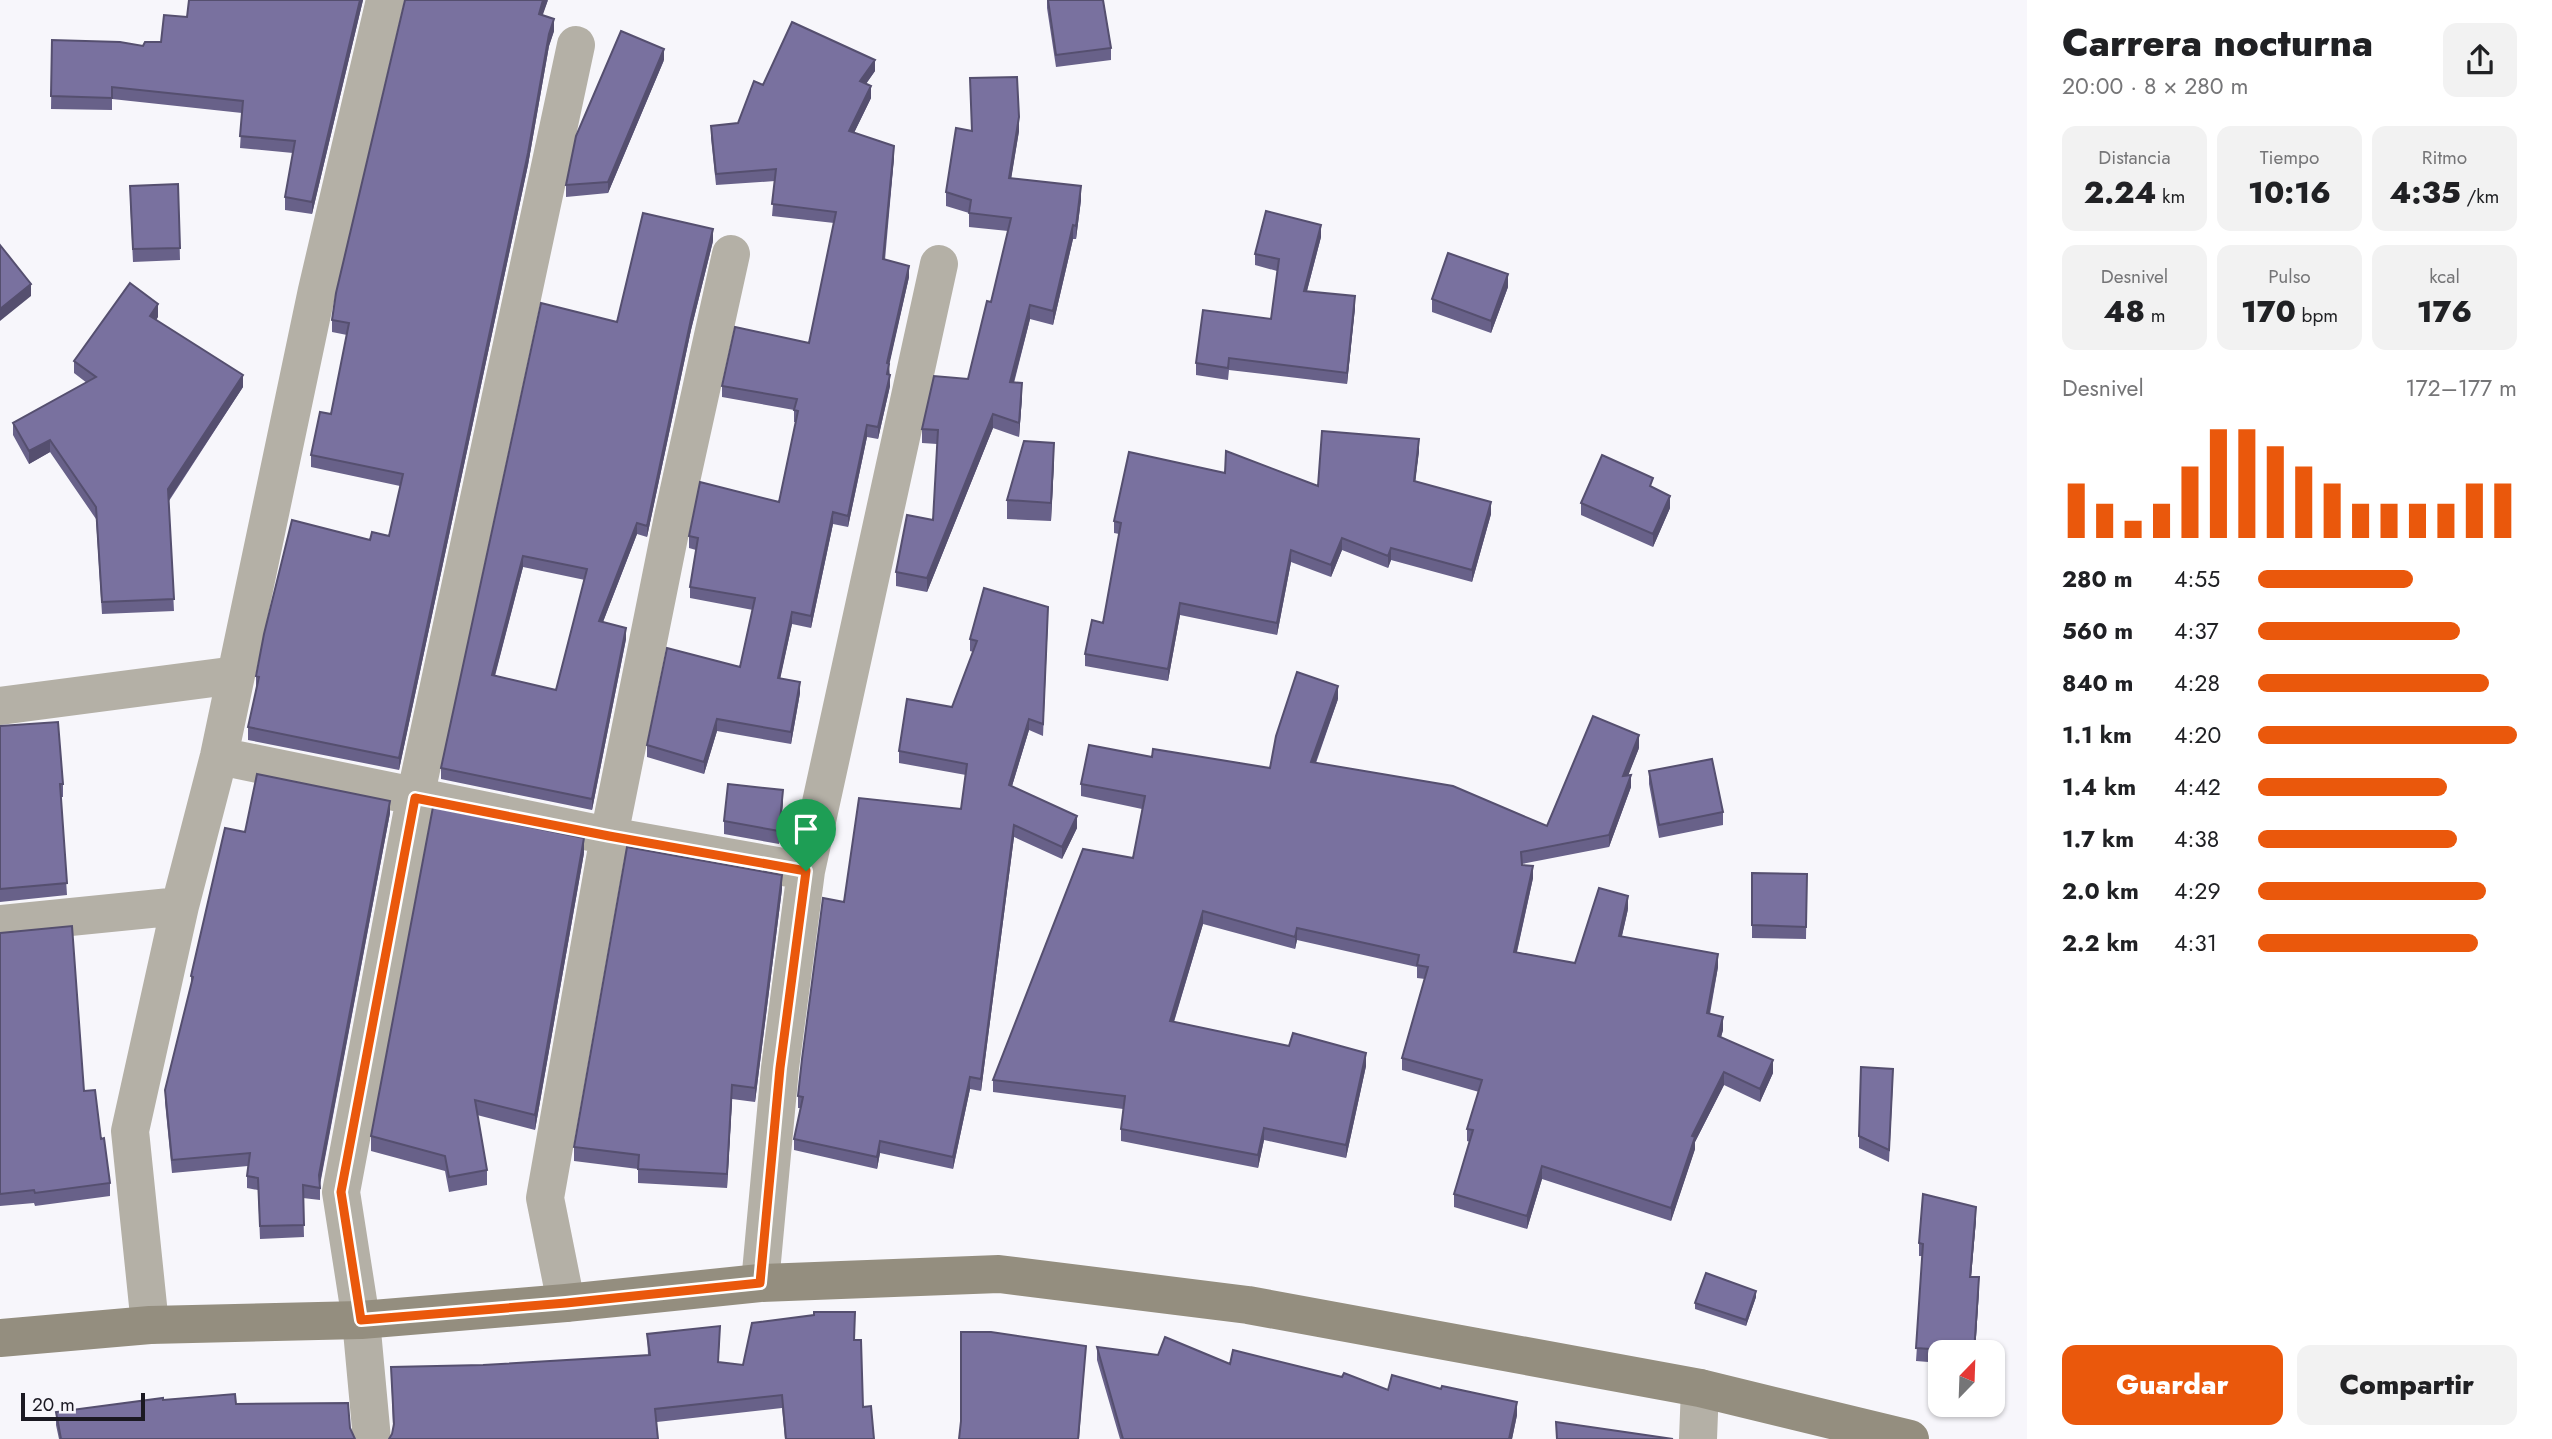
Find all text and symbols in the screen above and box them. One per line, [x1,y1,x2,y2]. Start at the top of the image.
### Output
text: Carrera nocturna [2062,15,2373,70]
button: share [2443,23,2517,97]
text: 20:00 · 8 × 280 m [2062,69,2248,103]
text: Distancia [2098,144,2171,171]
text: Tiempo [2260,144,2319,171]
text: Ritmo [2422,144,2467,171]
text: 2.24 [2084,171,2156,214]
text: 10:16 [2248,171,2331,214]
text: 4:35 [2390,171,2461,214]
text: km [2156,183,2185,210]
text: /km [2461,183,2499,210]
text: Desnivel [2101,263,2168,290]
text: Pulso [2268,263,2311,290]
text: kcal [2429,263,2460,290]
text: 48 [2103,290,2145,333]
text: 170 [2241,290,2296,333]
text: 176 [2417,290,2472,333]
text: m [2145,302,2166,329]
text: bpm [2296,302,2338,329]
text: Desnivel [2062,371,2144,405]
text: 172–177 m [2405,371,2517,405]
text: 280 m [2062,562,2133,596]
text: 4:55 [2174,562,2220,596]
text: 560 m [2062,614,2133,648]
text: 4:37 [2174,614,2219,648]
text: 840 m [2062,666,2133,700]
text: 4:28 [2174,666,2220,700]
text: 1.1 km [2062,718,2132,752]
text: 4:20 [2174,718,2221,752]
text: 1.4 km [2062,770,2136,804]
text: 4:42 [2174,770,2221,804]
pin [776,799,836,871]
icon: arrive [787,810,825,848]
text: 1.7 km [2062,822,2134,856]
text: 4:38 [2174,822,2219,856]
text: 2.0 km [2062,874,2139,908]
text: 4:29 [2174,874,2221,908]
text: 2.2 km [2062,926,2139,960]
text: 4:31 [2174,926,2217,960]
north arrow [1928,1340,2006,1418]
map controls [1928,1340,2005,1417]
button: Guardar [2062,1345,2283,1425]
button: Compartir [2297,1345,2517,1425]
scale bar [21,1390,145,1422]
text: 20 m [32,1391,75,1418]

